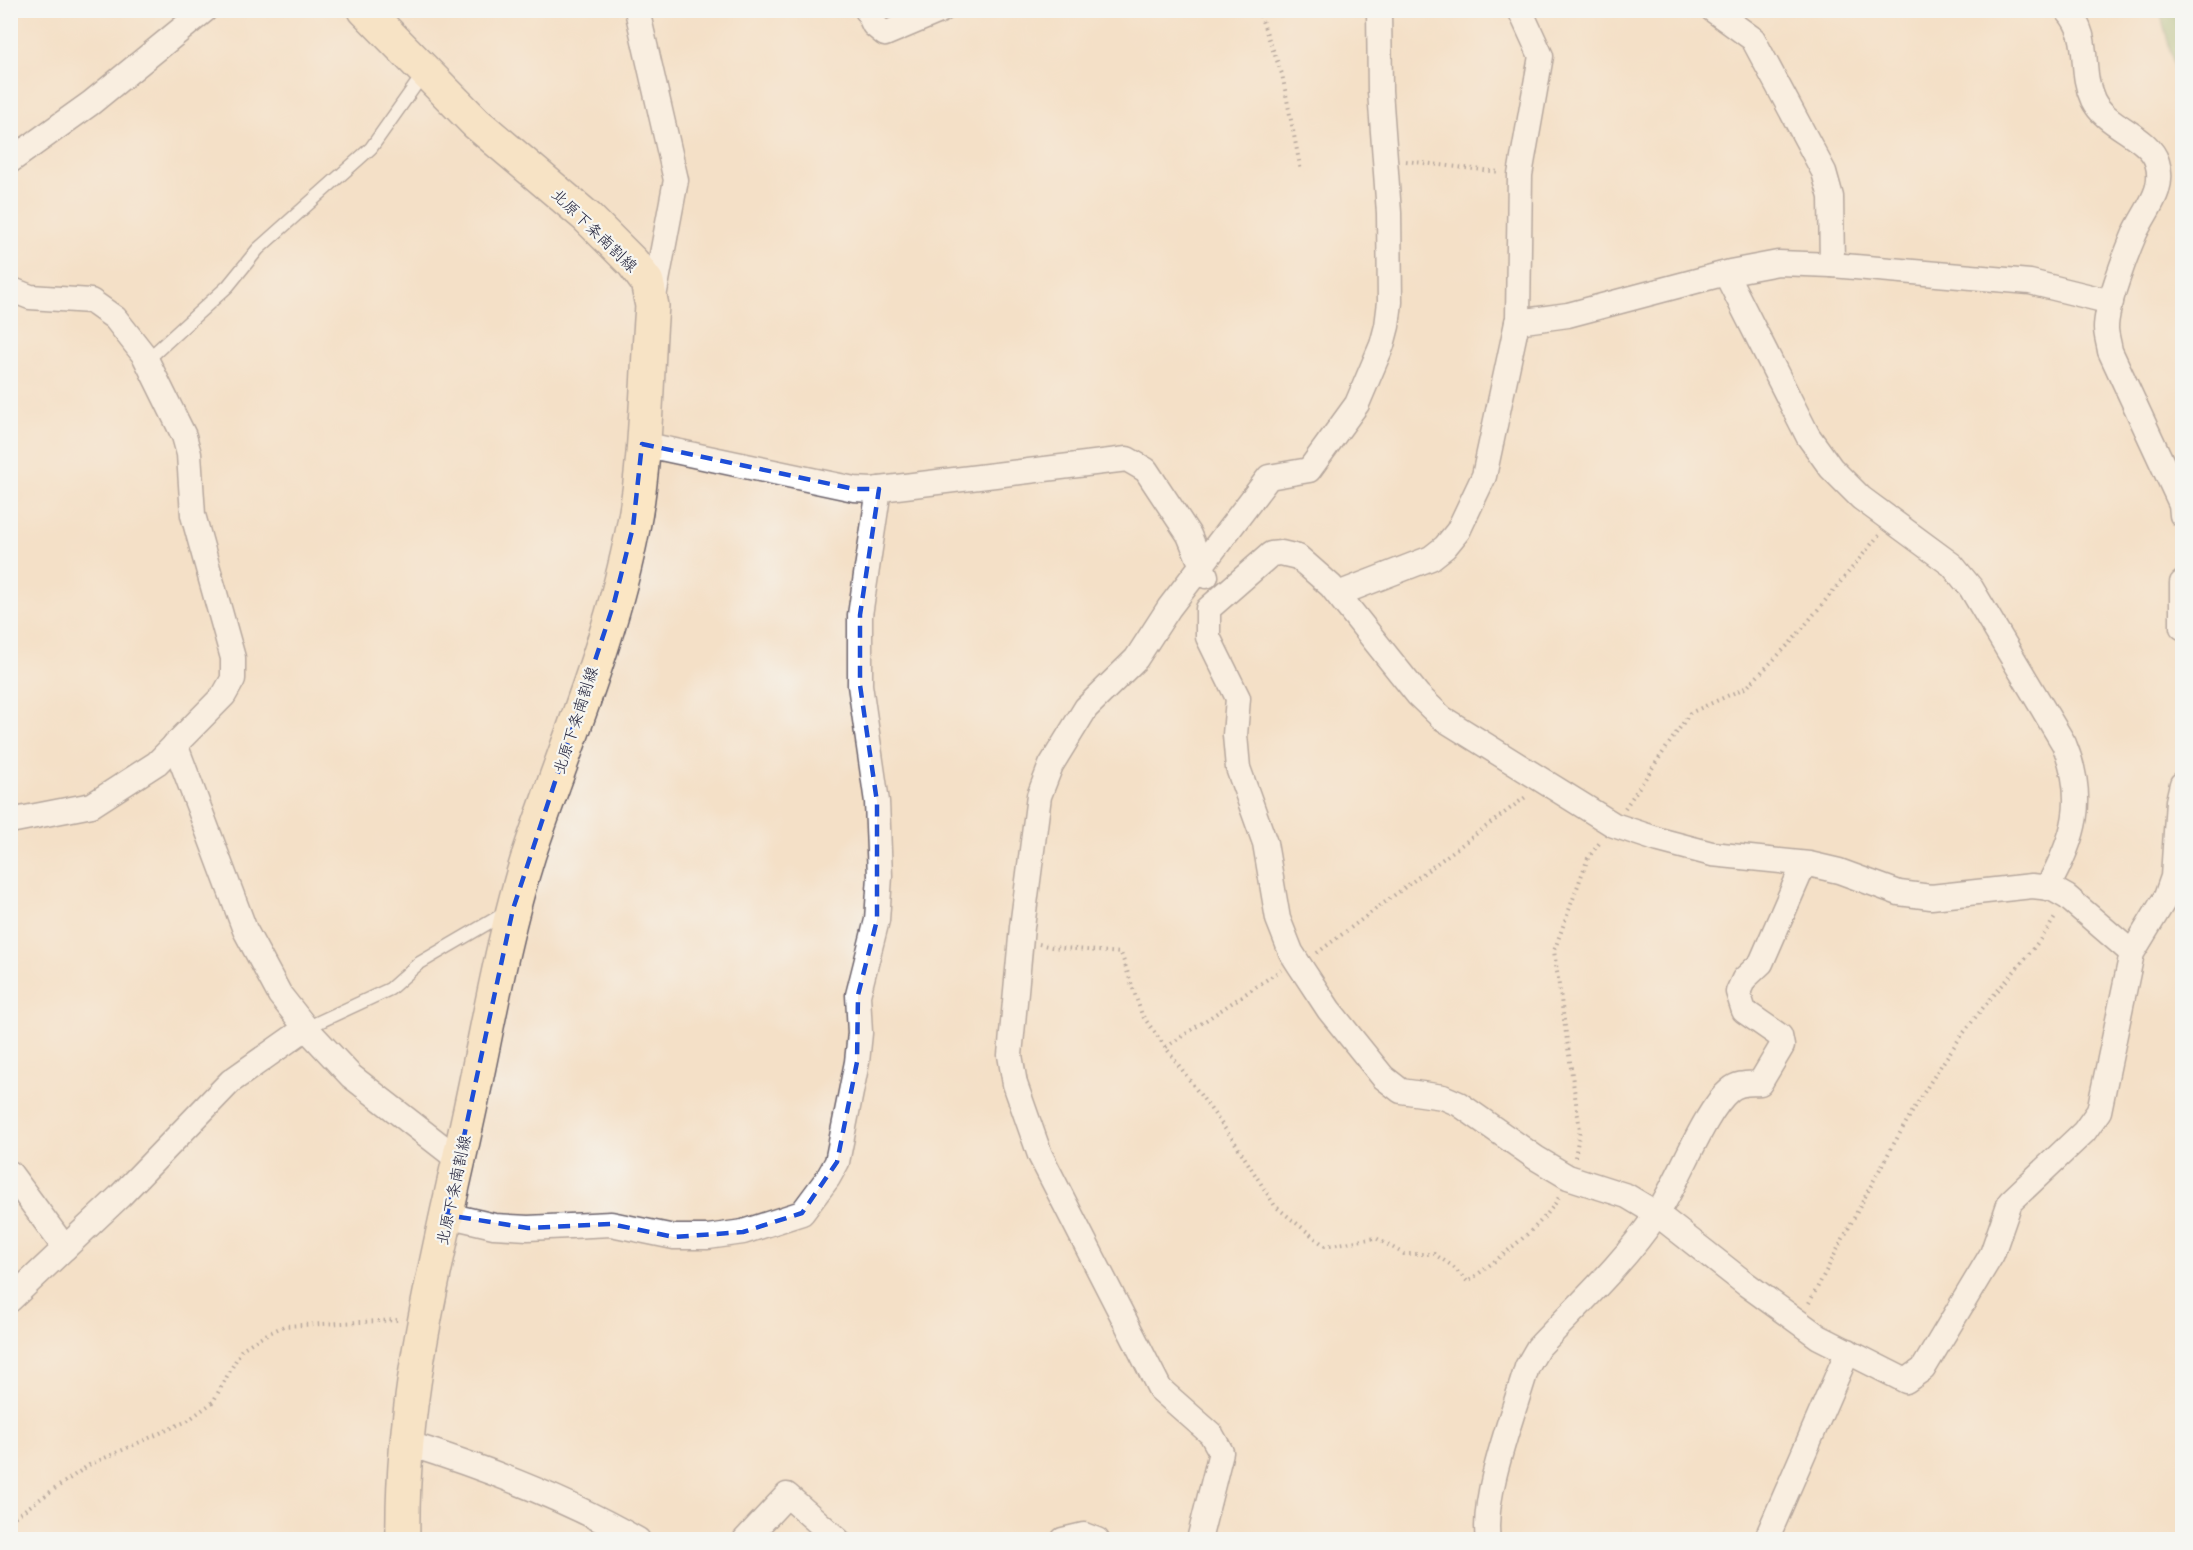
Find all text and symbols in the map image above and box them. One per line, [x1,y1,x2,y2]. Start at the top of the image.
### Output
street label: 北原下条南割線 [547,182,644,277]
street label: 北原下条南割線 [545,663,603,777]
street label: 北原下条南割線 [429,1133,475,1247]

